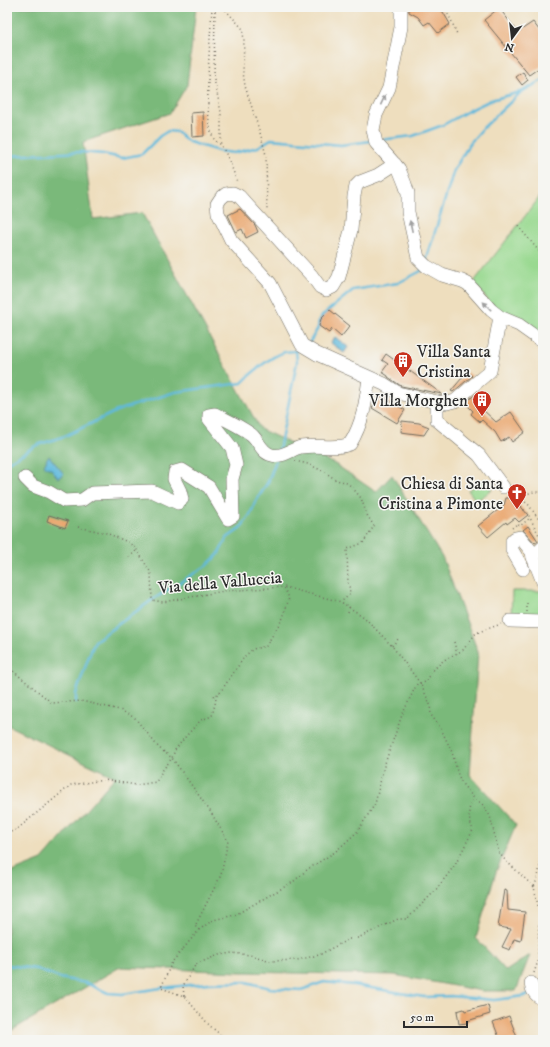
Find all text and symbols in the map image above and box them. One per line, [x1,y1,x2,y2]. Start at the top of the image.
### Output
north arrow [492,18,532,58]
text: N [503,39,516,55]
one-way arrow [380,95,386,106]
one-way arrow [407,220,413,232]
one-way arrow [482,301,492,311]
place label: Villa Santa Cristina [416,341,491,383]
building icon: Villa Santa Cristina [392,350,414,378]
building icon: Villa Morghen [471,389,493,417]
place label: Villa Morghen [368,390,468,412]
place label: Chiesa di Santa Cristina a Pimonte [378,473,504,515]
church icon: Chiesa di Santa Cristina a Pimonte [506,482,528,510]
street label: Via della Valluccia [156,567,284,599]
scale bar [404,1003,467,1029]
text: 50 m [410,1010,434,1025]

